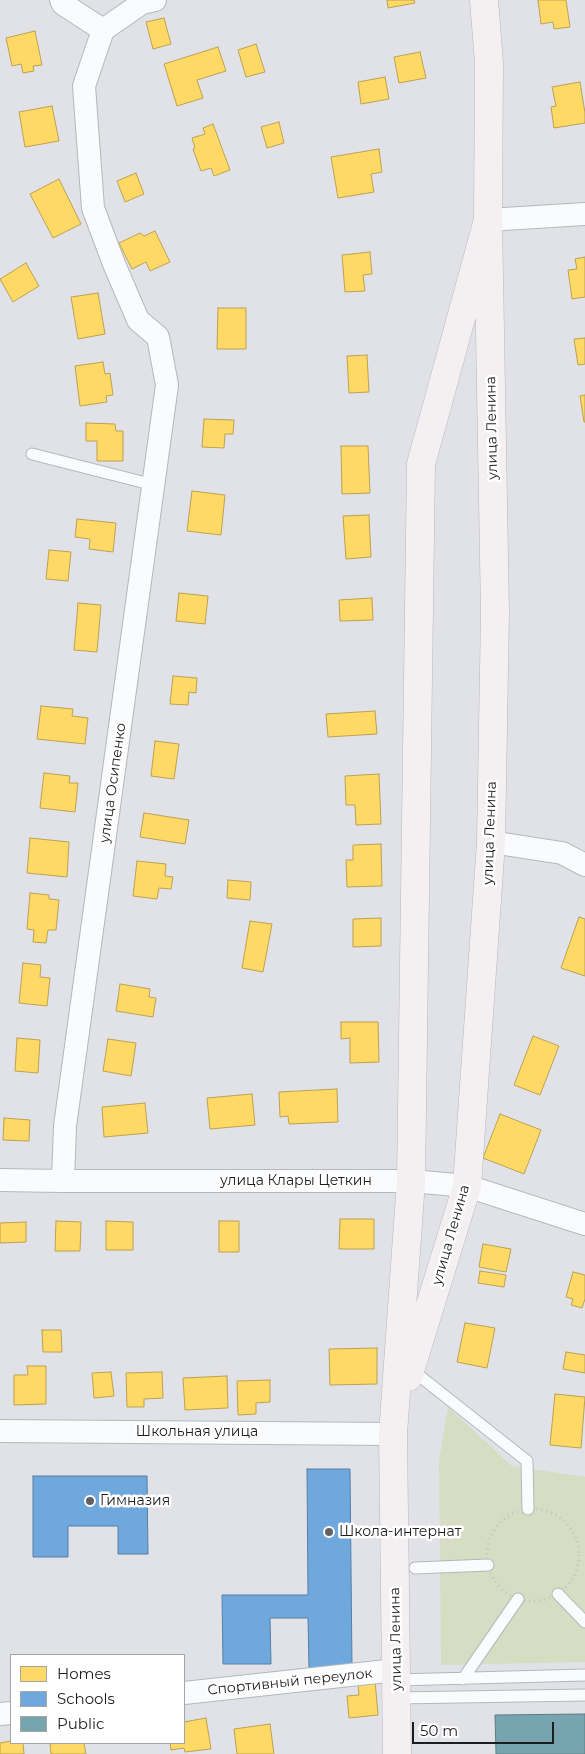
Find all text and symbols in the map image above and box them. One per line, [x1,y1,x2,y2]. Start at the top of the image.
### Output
street label: улица Ленина [483,376,501,480]
street label: улица Осипенко [96,722,130,844]
street label: улица Ленина [480,781,500,885]
street label: улица Клары Цеткин [220,1173,372,1189]
street label: улица Ленина [429,1183,473,1287]
street label: Школьная улица [136,1424,258,1440]
place label: Гимназия [100,1493,170,1509]
marker: Гимназия [84,1495,96,1507]
place label: Школа-интернат [339,1524,461,1540]
marker: Школа-интернат [323,1526,335,1538]
street label: улица Ленина [387,1587,405,1691]
legend [10,1654,185,1744]
text: Homes [57,1664,111,1683]
street label: Спортивный переулок [207,1665,373,1699]
text: Schools [57,1689,115,1708]
scale bar [415,1712,558,1744]
text: Public [57,1714,105,1733]
text: 50 m [420,1721,458,1740]

